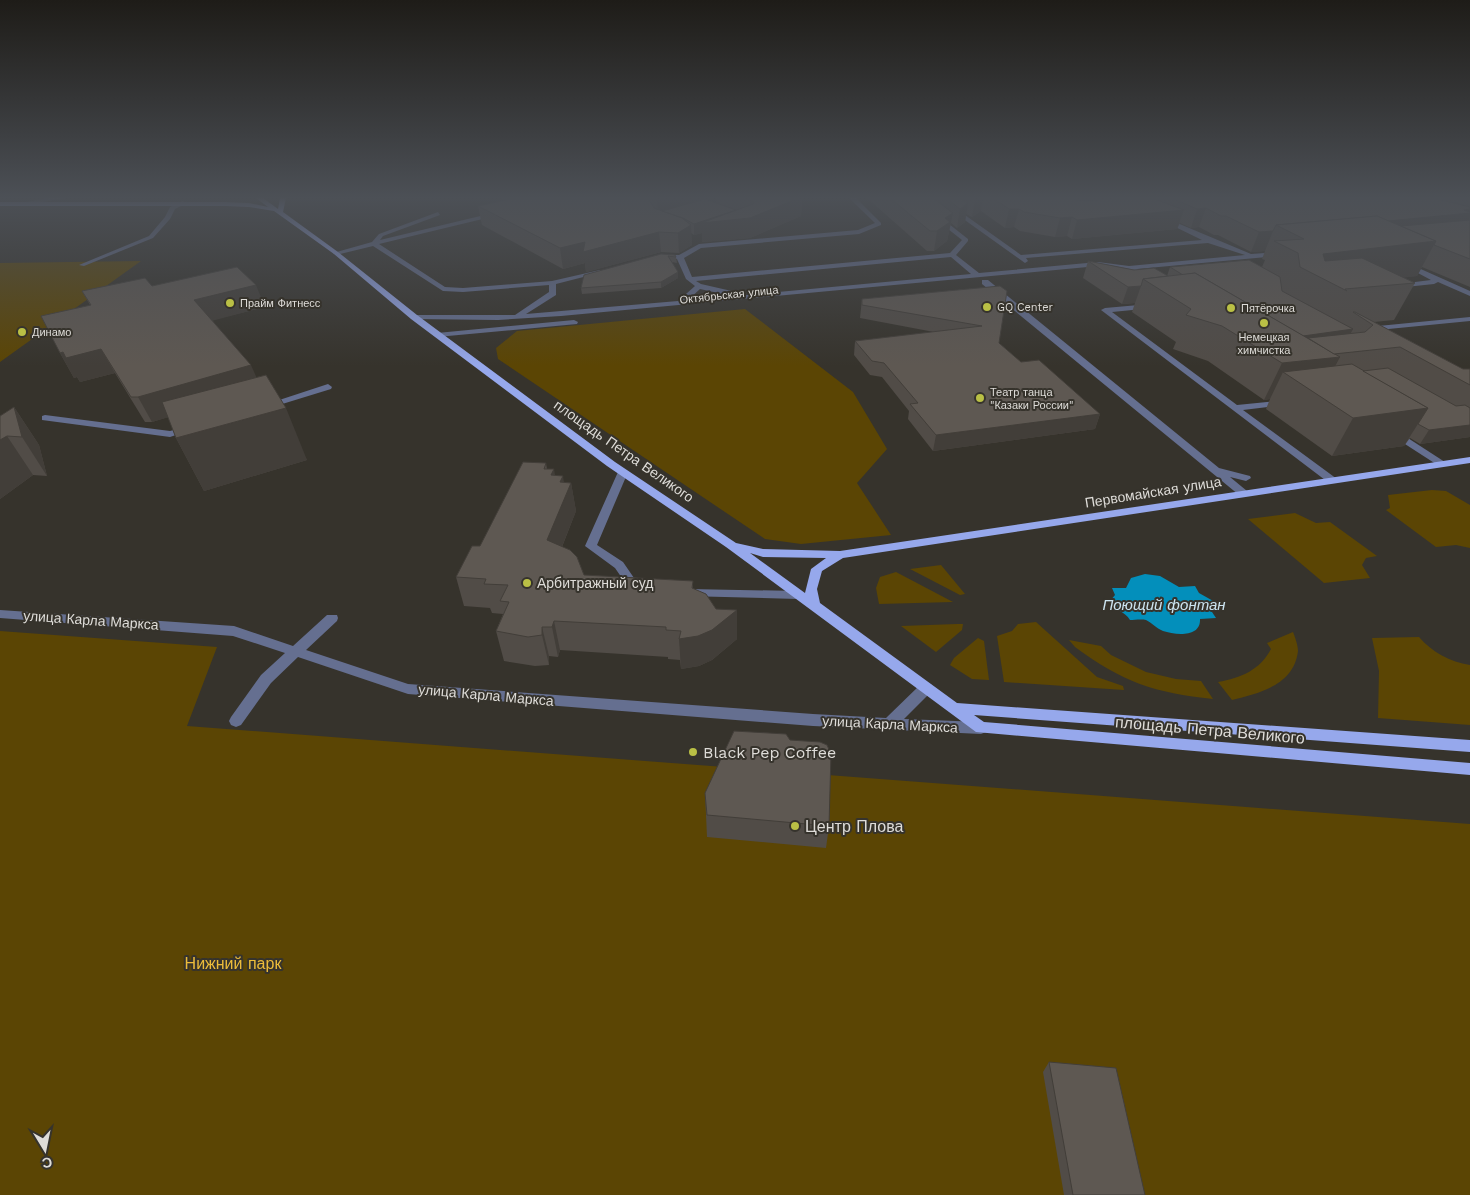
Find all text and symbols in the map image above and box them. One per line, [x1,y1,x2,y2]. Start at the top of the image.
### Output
street label: Октябрьская улица [679,283,780,307]
marker: Прайм Фитнесс [224,297,236,309]
place label: Прайм Фитнесс [240,297,321,310]
marker: GQ Center [981,301,993,313]
place label: GQ Center [997,301,1054,314]
marker: Пятёрочка [1225,302,1237,314]
place label: Пятёрочка [1241,302,1296,315]
marker: Немецкая химчистка [1258,317,1270,329]
marker: Динамо [16,326,28,338]
place label: Динамо [32,326,71,339]
place label: Немецкая химчистка [1238,331,1291,357]
place label: Театр танца "Казаки России" [990,386,1073,412]
marker: Театр танца "Казаки России" [974,392,986,404]
street label: площадь Петра Великого [551,397,697,505]
street label: Первомайская улица [1084,473,1223,511]
place label: Арбитражный суд [537,575,653,591]
marker: Арбитражный суд [521,577,533,589]
water label: Поющий фонтан [1102,596,1226,614]
street label: улица Карла Маркса [23,607,159,633]
street label: улица Карла Маркса [418,681,554,709]
street label: улица Карла Маркса [822,712,958,736]
street label: площадь Петра Великого [1114,712,1306,748]
place label: Black Pep Coffee [703,743,836,762]
marker: Black Pep Coffee [687,746,699,758]
place label: Центр Плова [805,817,903,836]
marker: Центр Плова [789,820,801,832]
park label: Нижний парк [185,954,282,973]
north arrow [20,1125,70,1175]
text: С [41,1154,54,1172]

